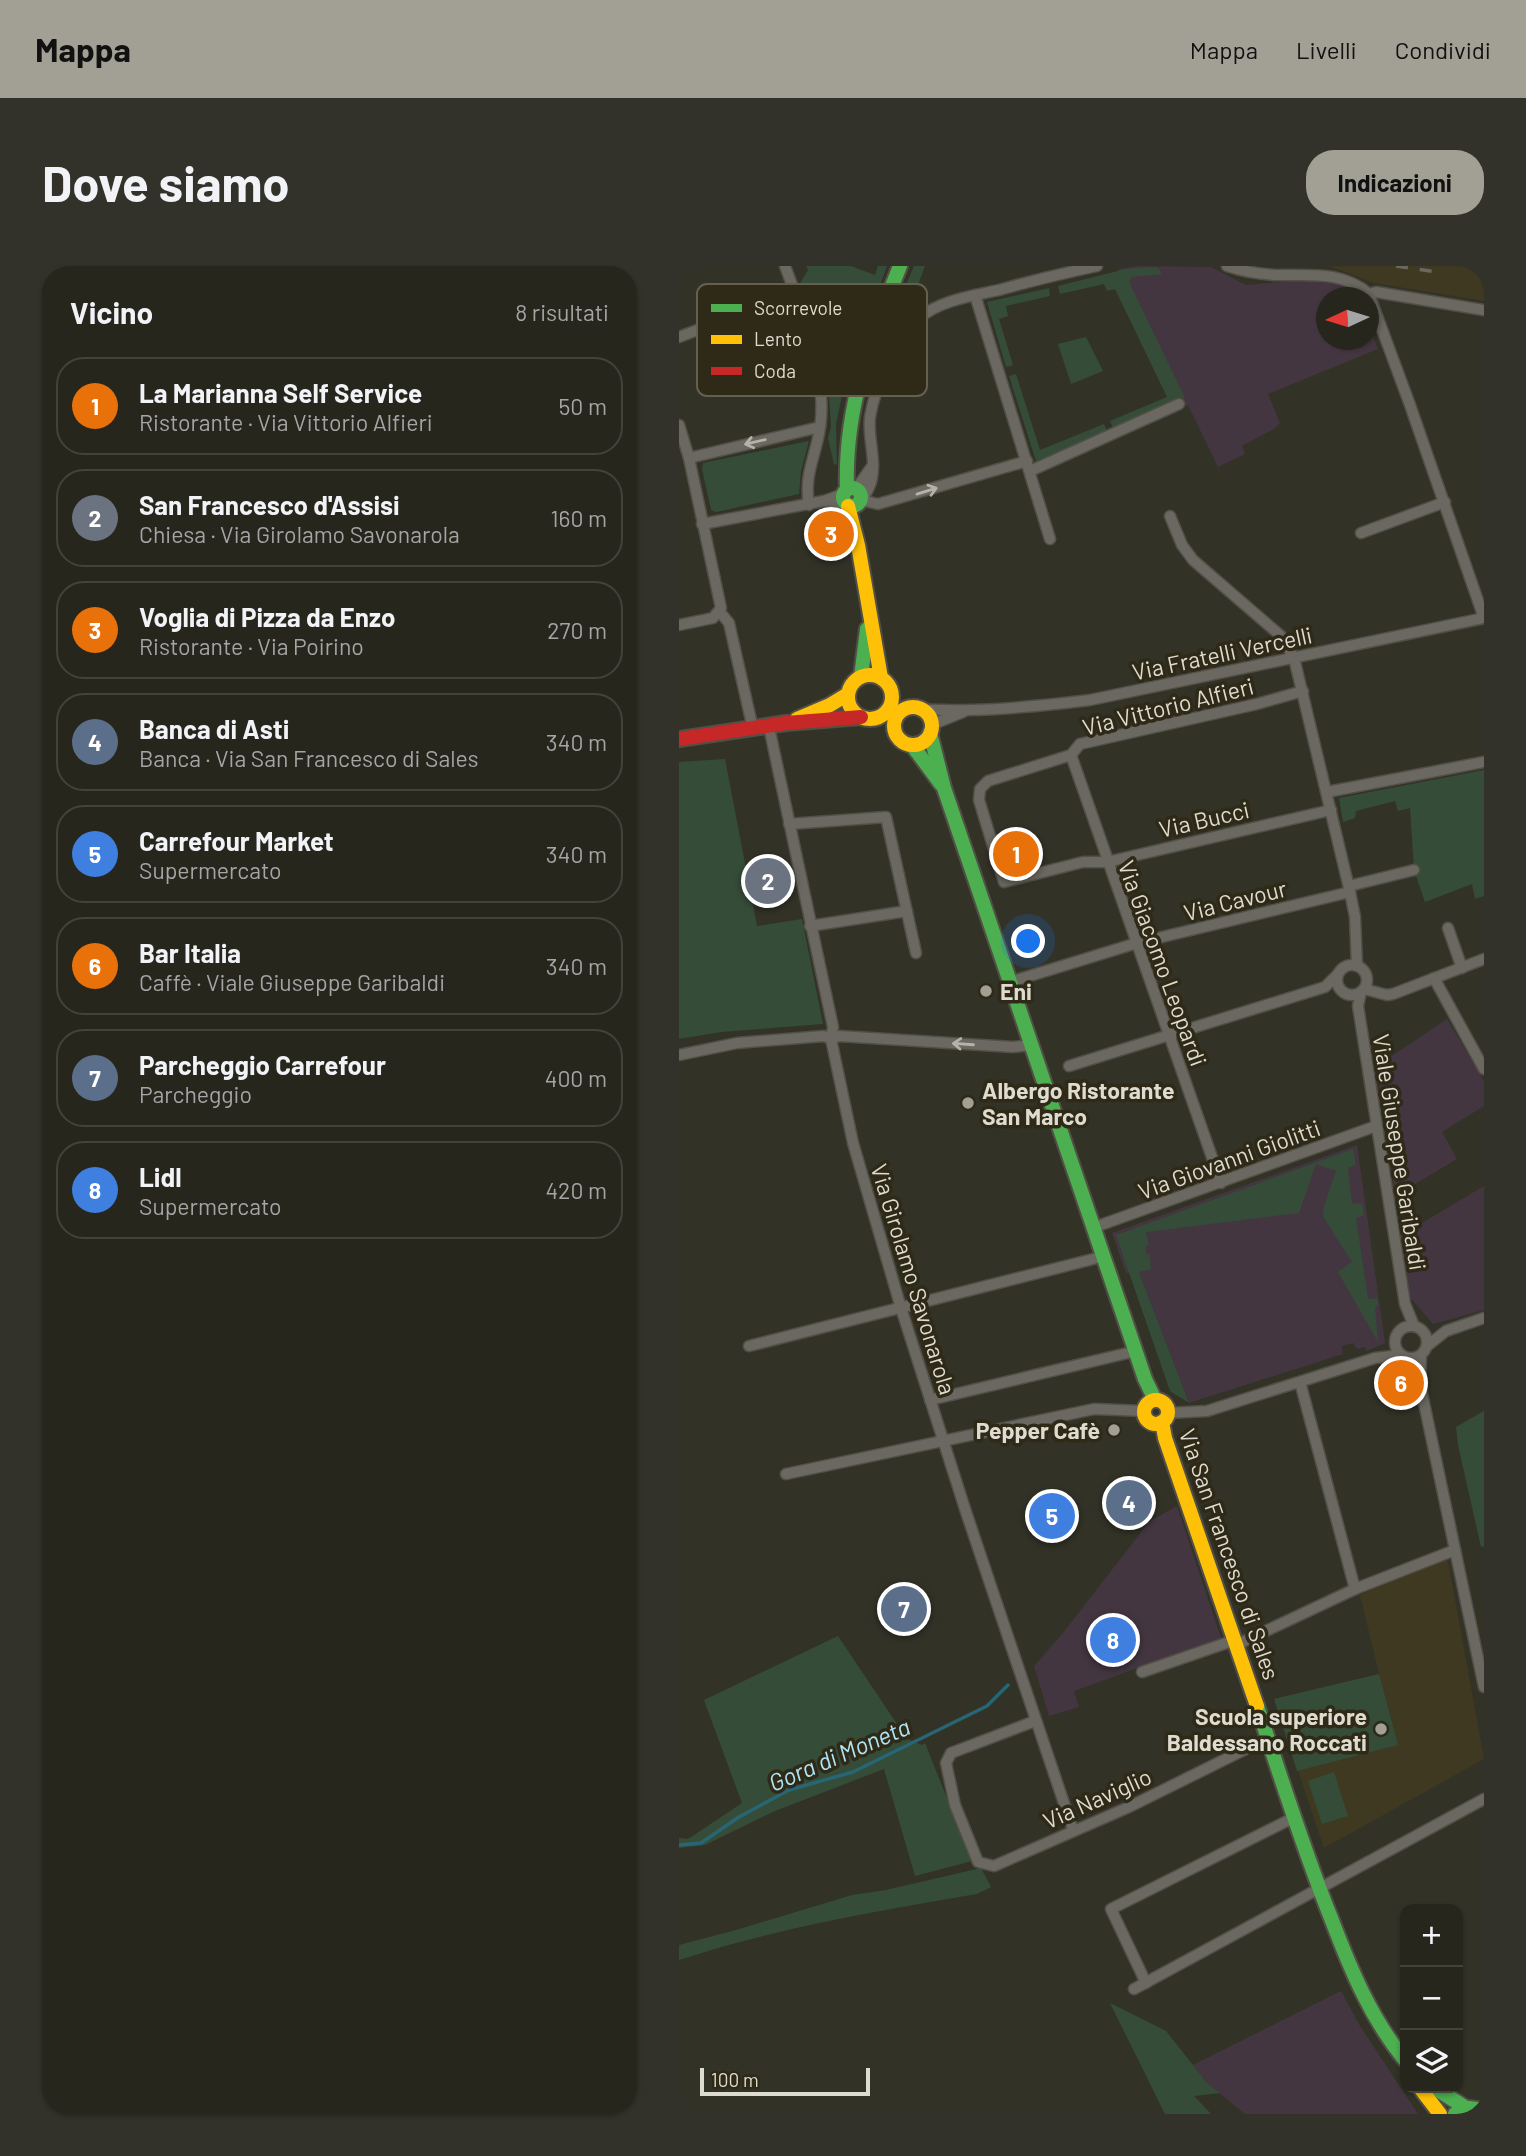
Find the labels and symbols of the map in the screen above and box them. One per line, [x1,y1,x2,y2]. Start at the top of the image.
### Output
legend [697,284,927,396]
north arrow [1316,287,1379,350]
text: Scorrevole [754,296,842,319]
text: Lento [754,327,802,350]
text: Coda [754,359,796,382]
one-way arrow [744,436,767,450]
one-way arrow [915,483,937,496]
pin: 3 [808,508,854,560]
street label: Via Fratelli Vercelli [1129,620,1315,686]
street label: Via Vittorio Alfieri [1080,671,1256,741]
street label: Via Bucci [1156,795,1252,843]
pin: 1 [993,828,1039,880]
pin: 2 [745,855,791,907]
street label: Via Giacomo Leopardi [1113,856,1213,1070]
street label: Via Cavour [1181,874,1290,926]
your location [1011,924,1045,958]
place label: Eni [1000,977,1032,1005]
marker: Eni [978,983,994,999]
street label: Viale Giuseppe Garibaldi [1367,1032,1433,1272]
one-way arrow [953,1037,975,1050]
place label: Albergo Ristorante San Marco [982,1076,1175,1130]
marker: Albergo Ristorante San Marco [960,1095,976,1111]
street label: Via Giovanni Giolitti [1134,1113,1324,1205]
street label: Via Girolamo Savonarola [866,1160,962,1398]
pin: 6 [1378,1357,1424,1409]
place label: Pepper Cafè [976,1416,1100,1444]
marker: Pepper Cafè [1106,1422,1122,1438]
street label: Via San Francesco di Sales [1174,1425,1286,1683]
pin: 4 [1106,1477,1152,1529]
pin: 5 [1029,1490,1075,1542]
pin: 7 [881,1583,927,1635]
pin: 8 [1090,1614,1136,1666]
place label: Scuola superiore Baldessano Roccati [1167,1702,1367,1756]
water label: Gora di Moneta [764,1711,914,1797]
marker: Scuola superiore Baldessano Roccati [1373,1721,1389,1737]
street label: Via Naviglio [1038,1762,1156,1834]
scale bar [700,2065,870,2097]

